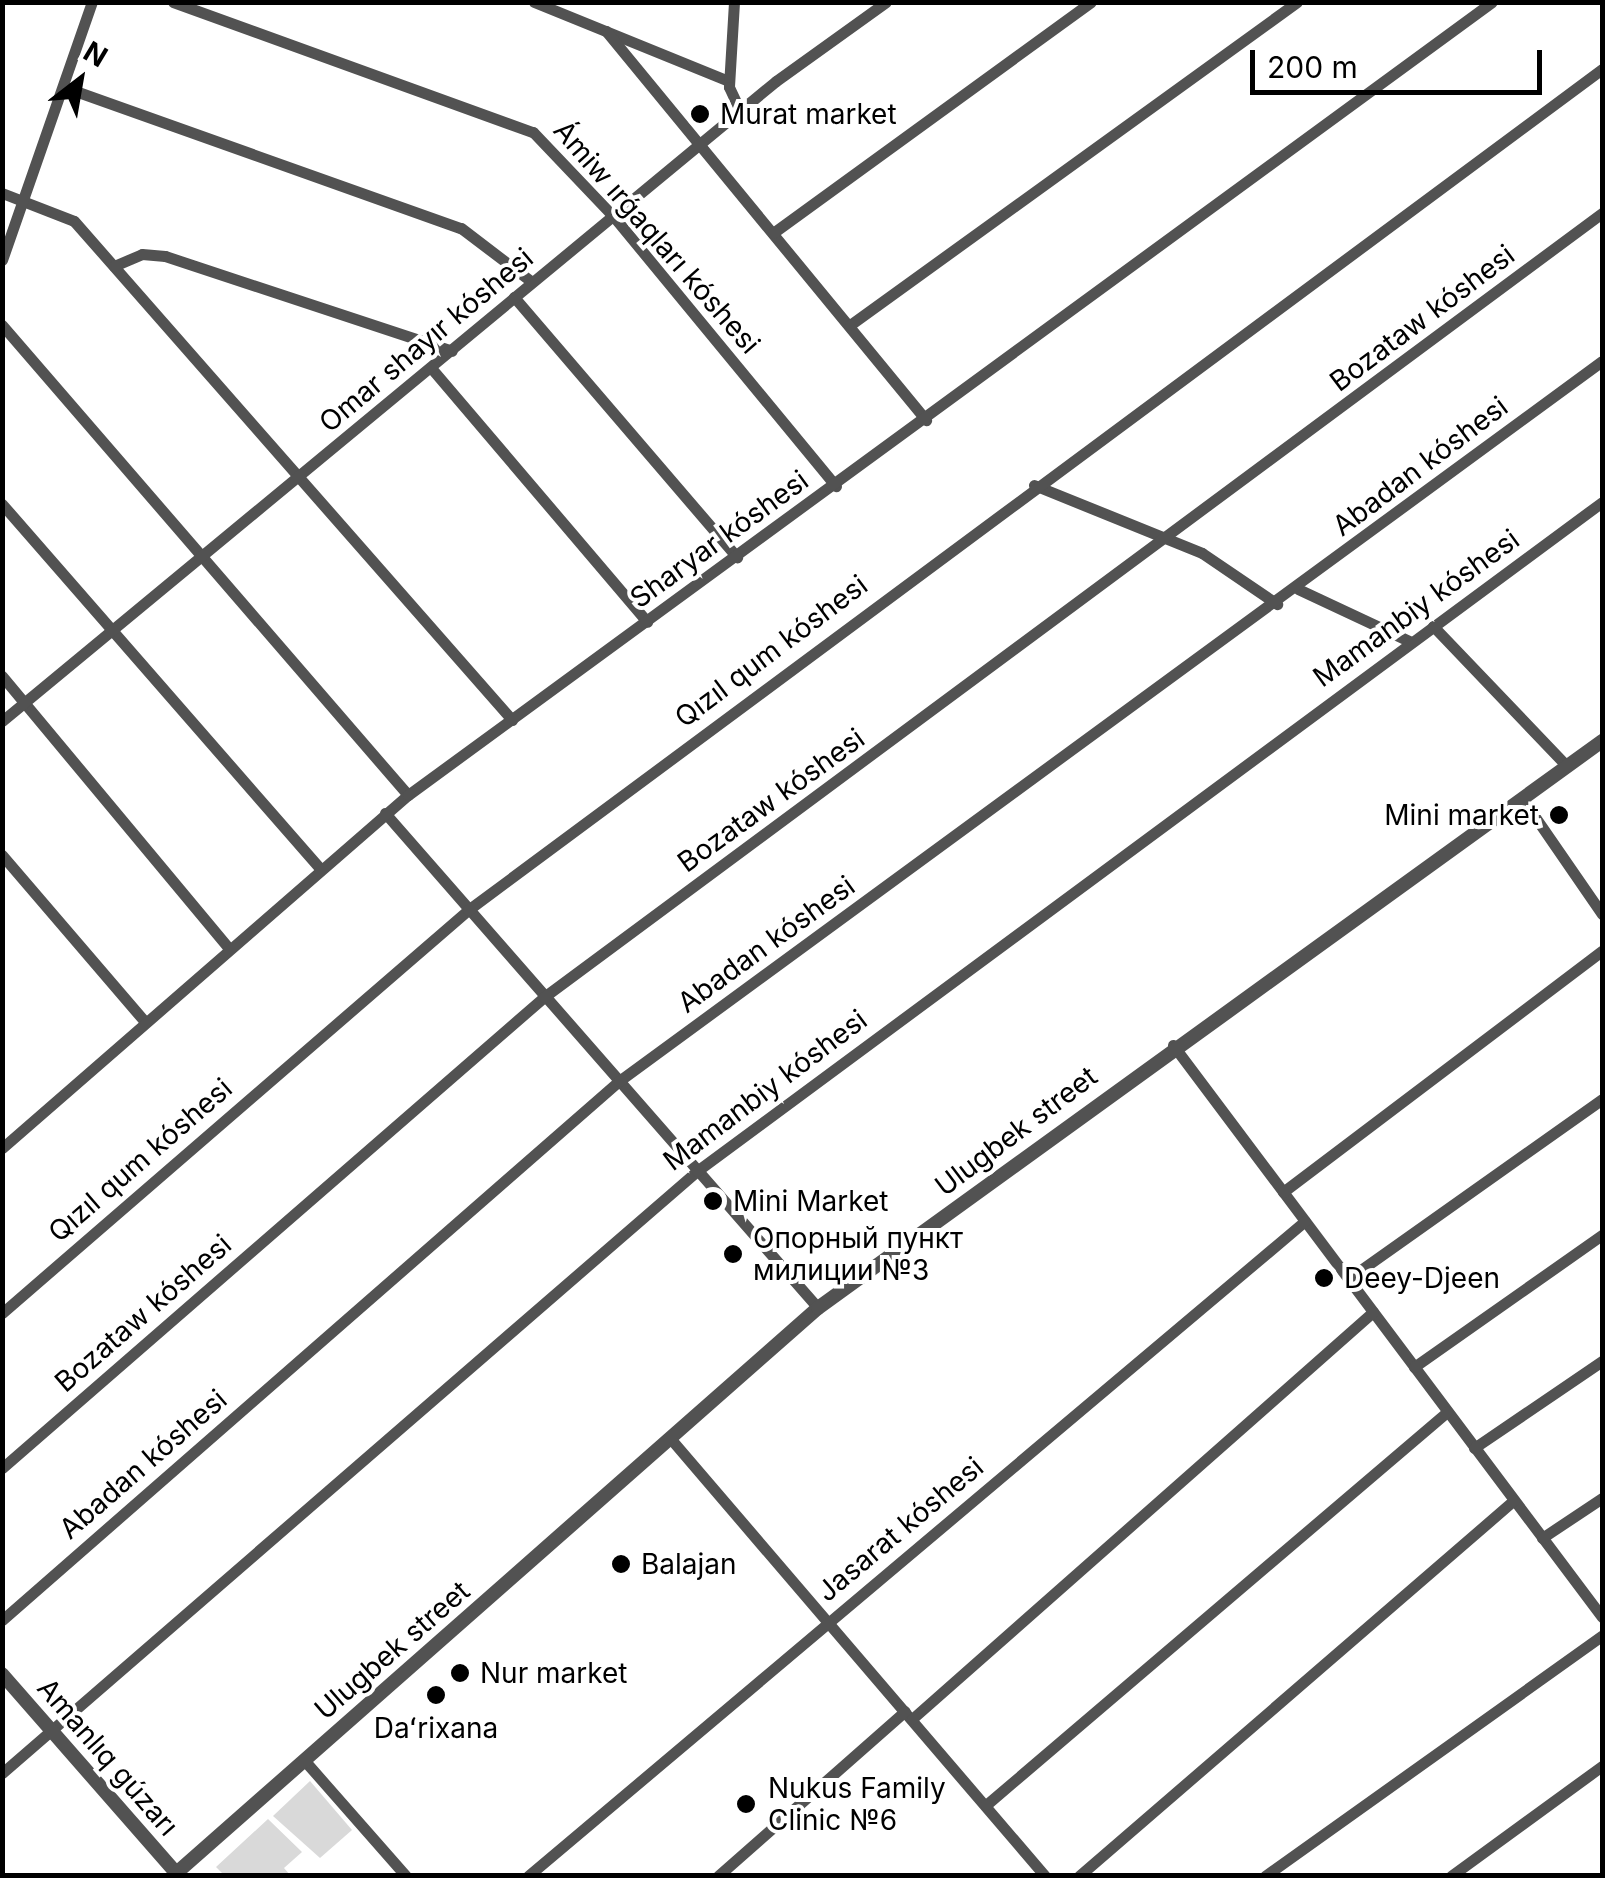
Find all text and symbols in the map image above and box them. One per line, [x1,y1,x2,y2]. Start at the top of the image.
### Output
north arrow [30,30,130,130]
scale bar [1255,30,1548,92]
text: N [78,34,113,74]
text: 200 m [1267,49,1358,85]
place label: Murat market [720,97,897,131]
marker: Murat market [689,103,711,125]
street label: Ámiw ırǵaqları kóshesi [547,114,767,360]
street label: Bozataw kóshesi [1323,238,1521,398]
street label: Omar shayır kóshesi [312,241,540,439]
street label: Abadan kóshesi [1326,389,1514,543]
street label: Sharyar kóshesi [623,463,815,615]
street label: Mamanbiy kóshesi [1307,522,1525,694]
street label: Qızıl qum kóshesi [668,568,874,734]
street label: Bozataw kóshesi [671,721,871,879]
place label: Mini market [1384,798,1539,832]
marker: Mini market [1548,804,1570,826]
street label: Abadan kóshesi [671,869,861,1019]
street label: Mamanbiy kóshesi [657,1003,873,1177]
street label: Ulugbek street [928,1059,1104,1203]
street label: Qızıl qum kóshesi [41,1071,239,1249]
place label: Mini Market [733,1184,888,1218]
marker: Mini Market [702,1190,724,1212]
place label: Опорный пункт милиции №3 [753,1221,963,1287]
street label: Bozataw kóshesi [48,1227,238,1399]
marker: Опорный пункт милиции №3 [722,1243,744,1265]
place label: Deey-Djeen [1344,1261,1500,1295]
marker: Deey-Djeen [1313,1267,1335,1289]
street label: Abadan kóshesi [53,1382,233,1546]
street label: Jasarat kóshesi [810,1450,990,1608]
place label: Balajan [641,1547,737,1581]
marker: Balajan [610,1553,632,1575]
street label: Ulugbek street [308,1574,476,1726]
place label: Nur market [480,1656,628,1690]
marker: Nur market [449,1662,471,1684]
street label: Amanlıq gúzarı [31,1672,185,1842]
marker: Daʻrixana [425,1684,447,1706]
place label: Daʻrixana [374,1711,498,1745]
place label: Nukus Family Clinic №6 [768,1771,946,1837]
marker: Nukus Family Clinic №6 [733,1791,759,1817]

